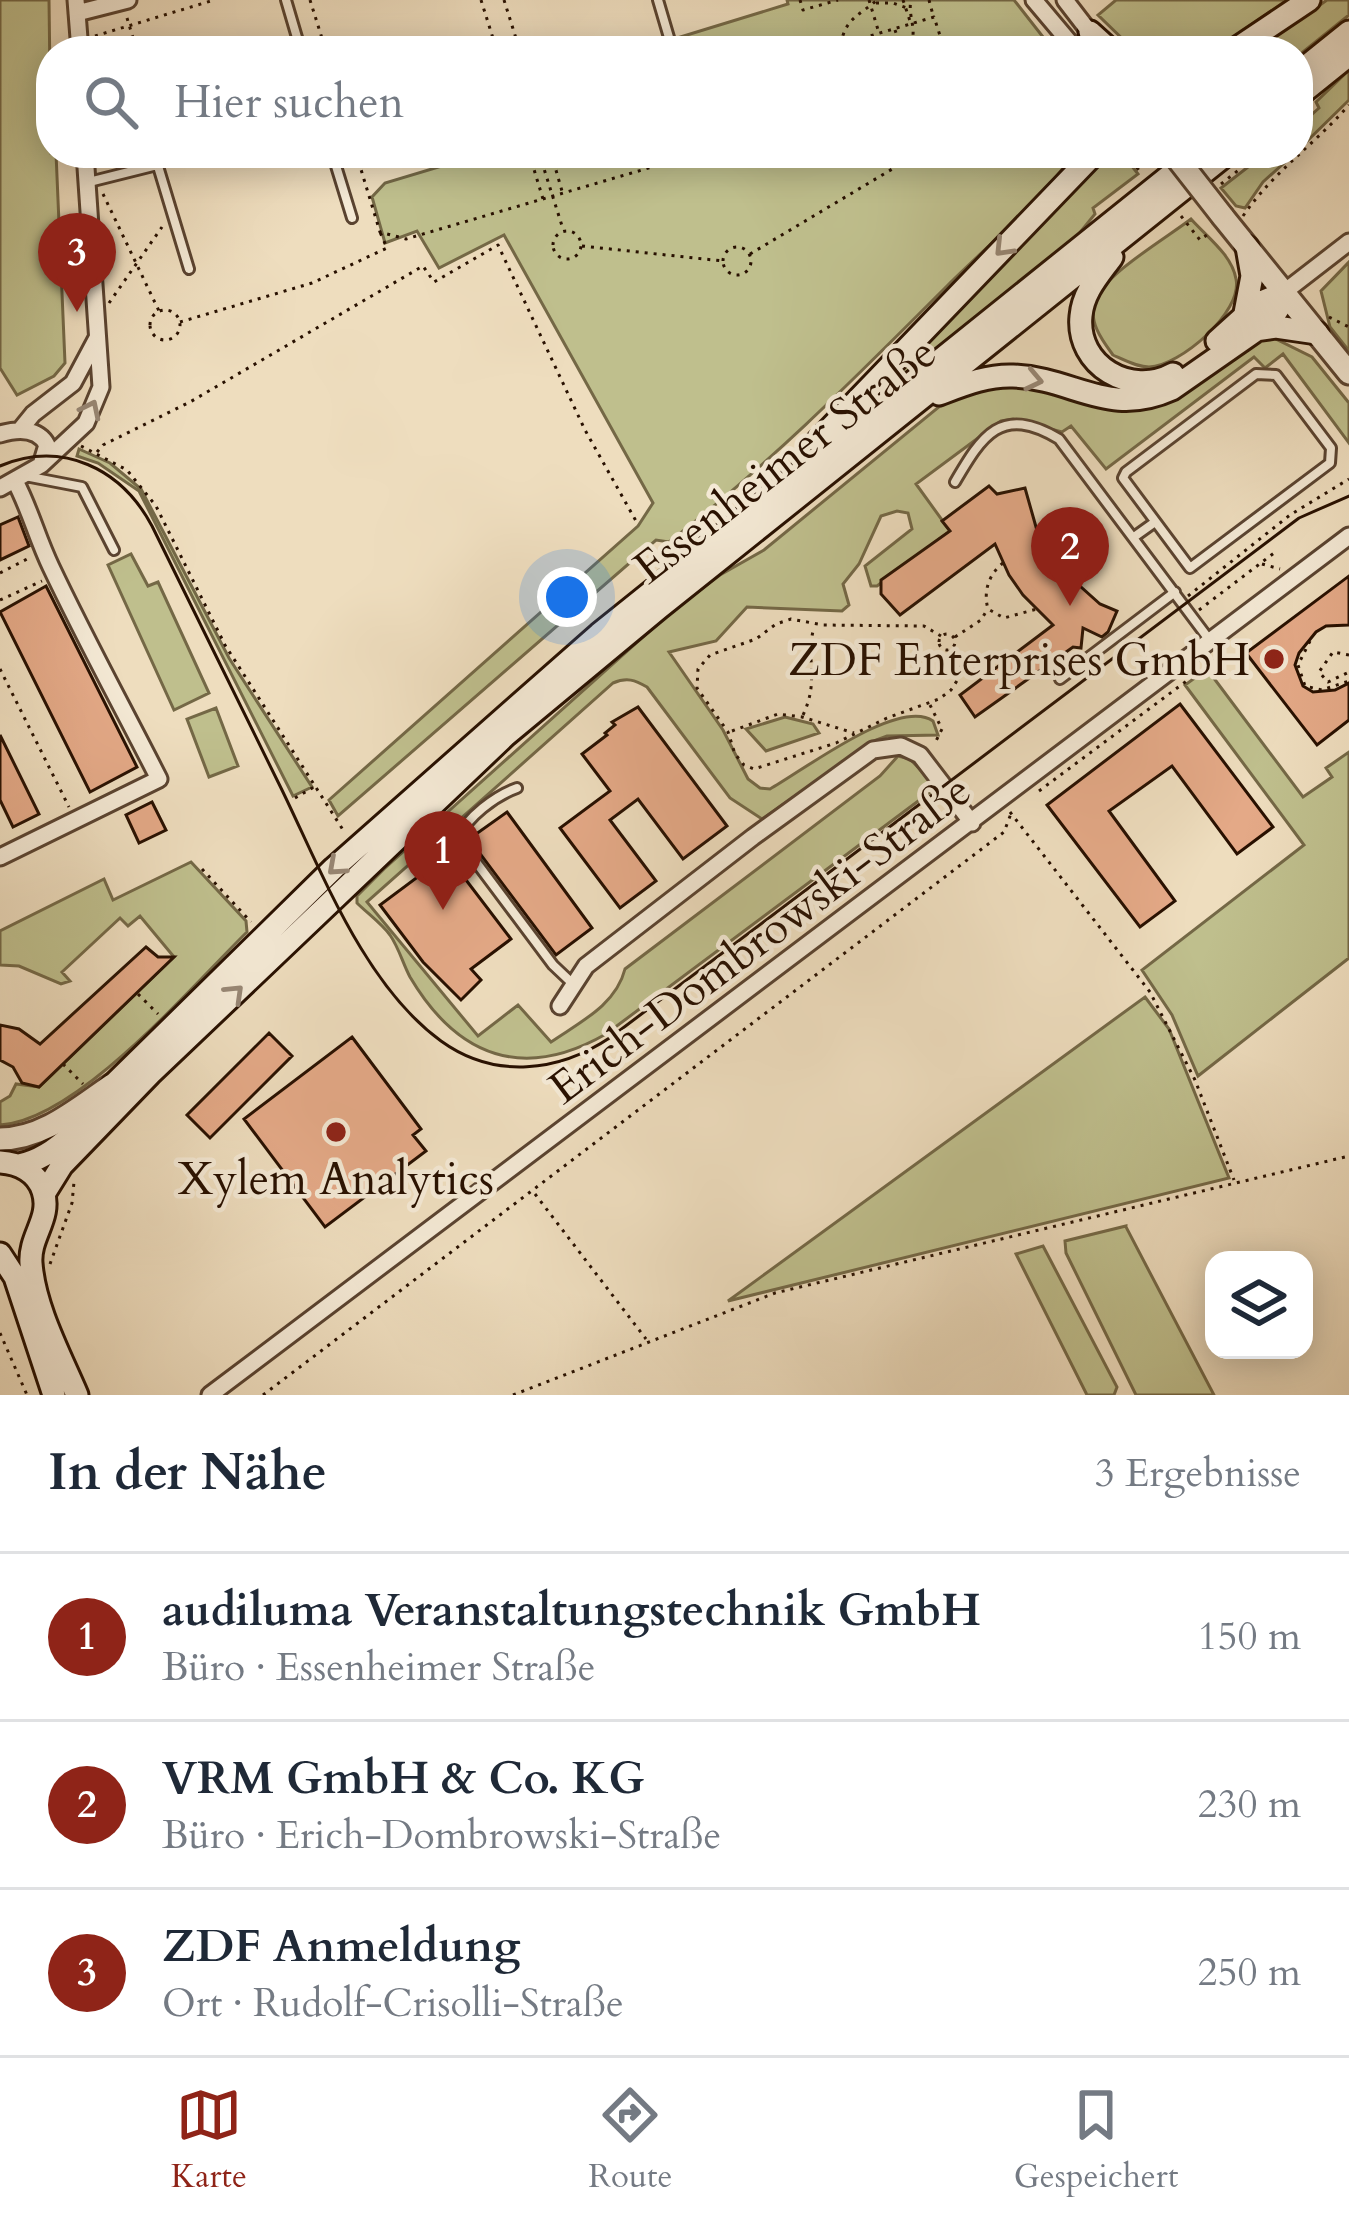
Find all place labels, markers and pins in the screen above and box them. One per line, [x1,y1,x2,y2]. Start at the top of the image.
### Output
pin: 3 [38,213,116,312]
pin: 2 [1031,507,1109,606]
place label: ZDF Enterprises GmbH [788,630,1250,691]
marker: ZDF Enterprises GmbH [1261,646,1287,672]
pin: 1 [404,811,482,910]
marker: Xylem Analytics [323,1119,349,1145]
place label: Xylem Analytics [178,1149,494,1210]

